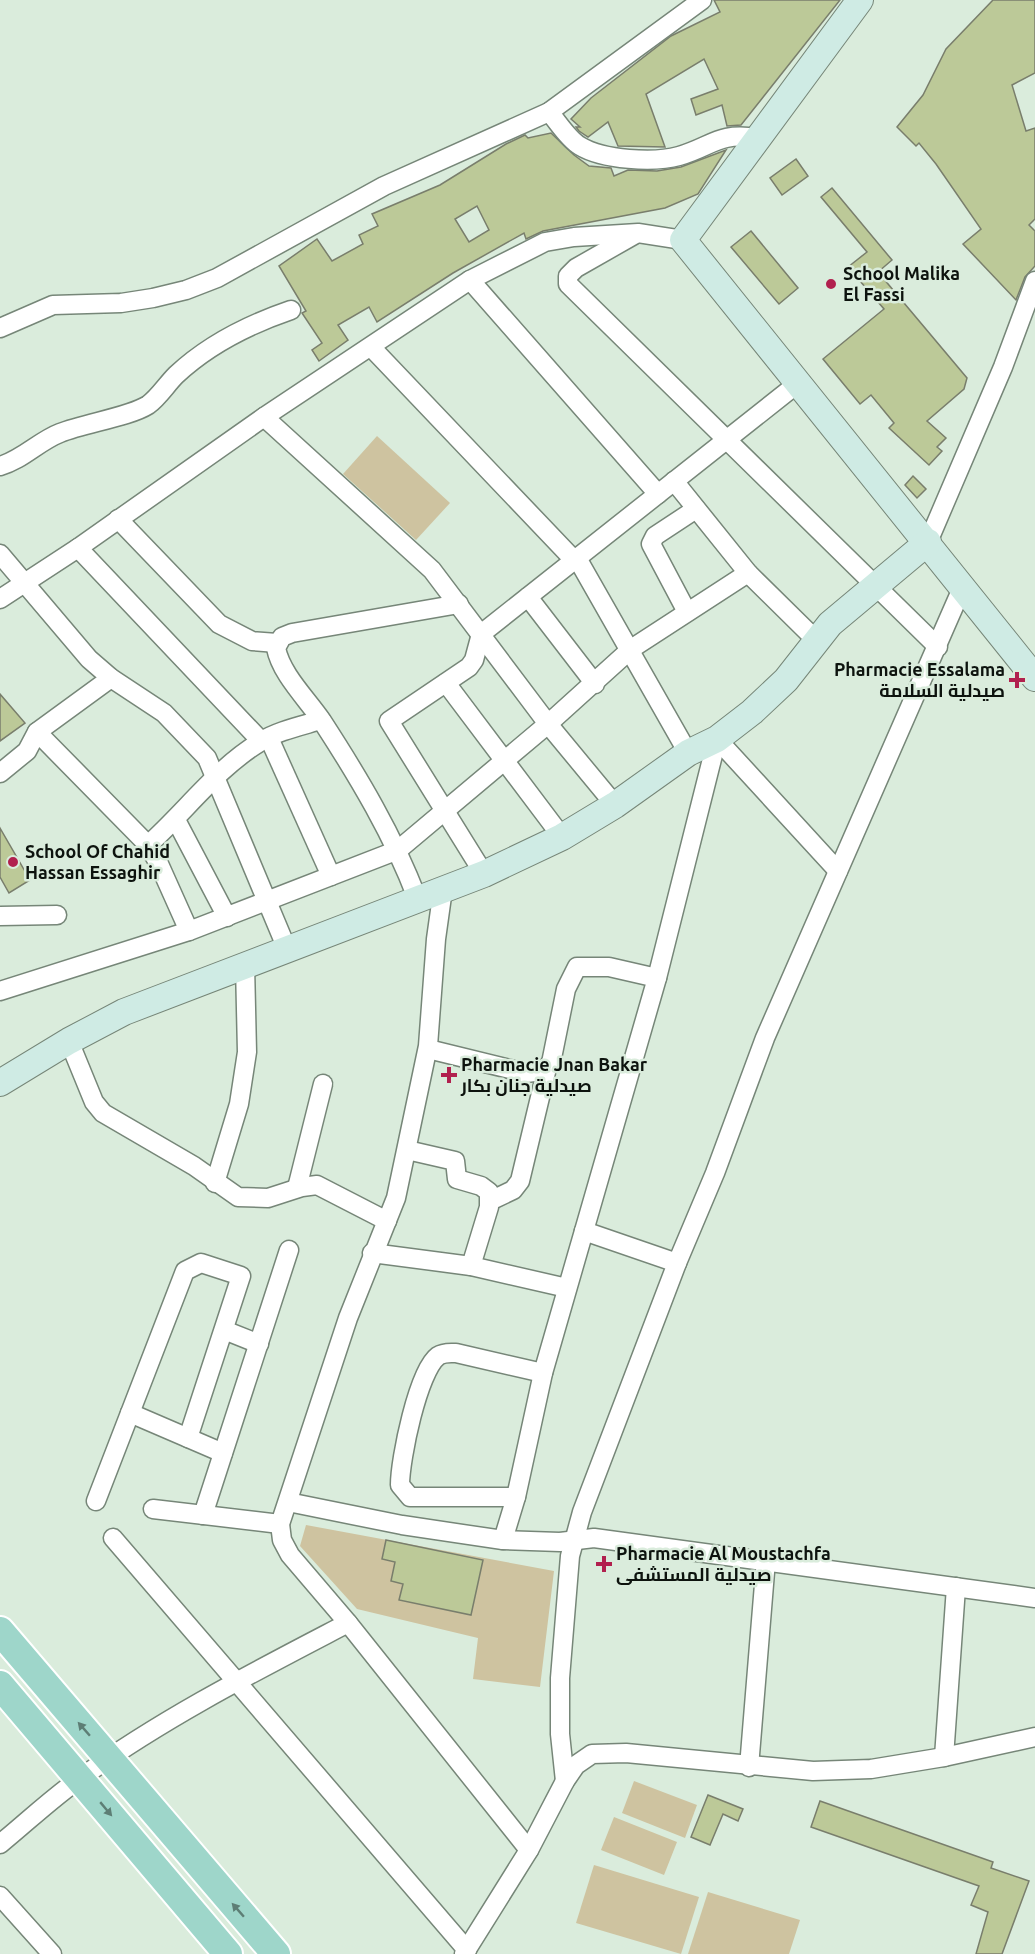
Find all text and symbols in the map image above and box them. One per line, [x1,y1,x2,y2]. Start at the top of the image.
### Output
place label: School Malika El Fassi [843,263,960,304]
marker: School Malika El Fassi [824,277,838,291]
place label: Pharmacie Essalama صيدلية السلامة [834,659,1005,701]
marker: Pharmacie Essalama صيدلية السلامة [1010,673,1024,687]
place label: School Of Chahid Hassan Essaghir [25,841,170,882]
marker: School Of Chahid Hassan Essaghir [6,855,20,869]
place label: Pharmacie Jnan Bakar صيدلية جنان بكار [460,1054,648,1096]
marker: Pharmacie Jnan Bakar صيدلية جنان بكار [442,1068,456,1082]
place label: Pharmacie Al Moustachfa صيدلية المستشفى [616,1543,831,1586]
marker: Pharmacie Al Moustachfa صيدلية المستشفى [597,1557,611,1571]
one-way arrow [78,1722,91,1737]
one-way arrow [99,1801,112,1816]
one-way arrow [232,1903,245,1918]

